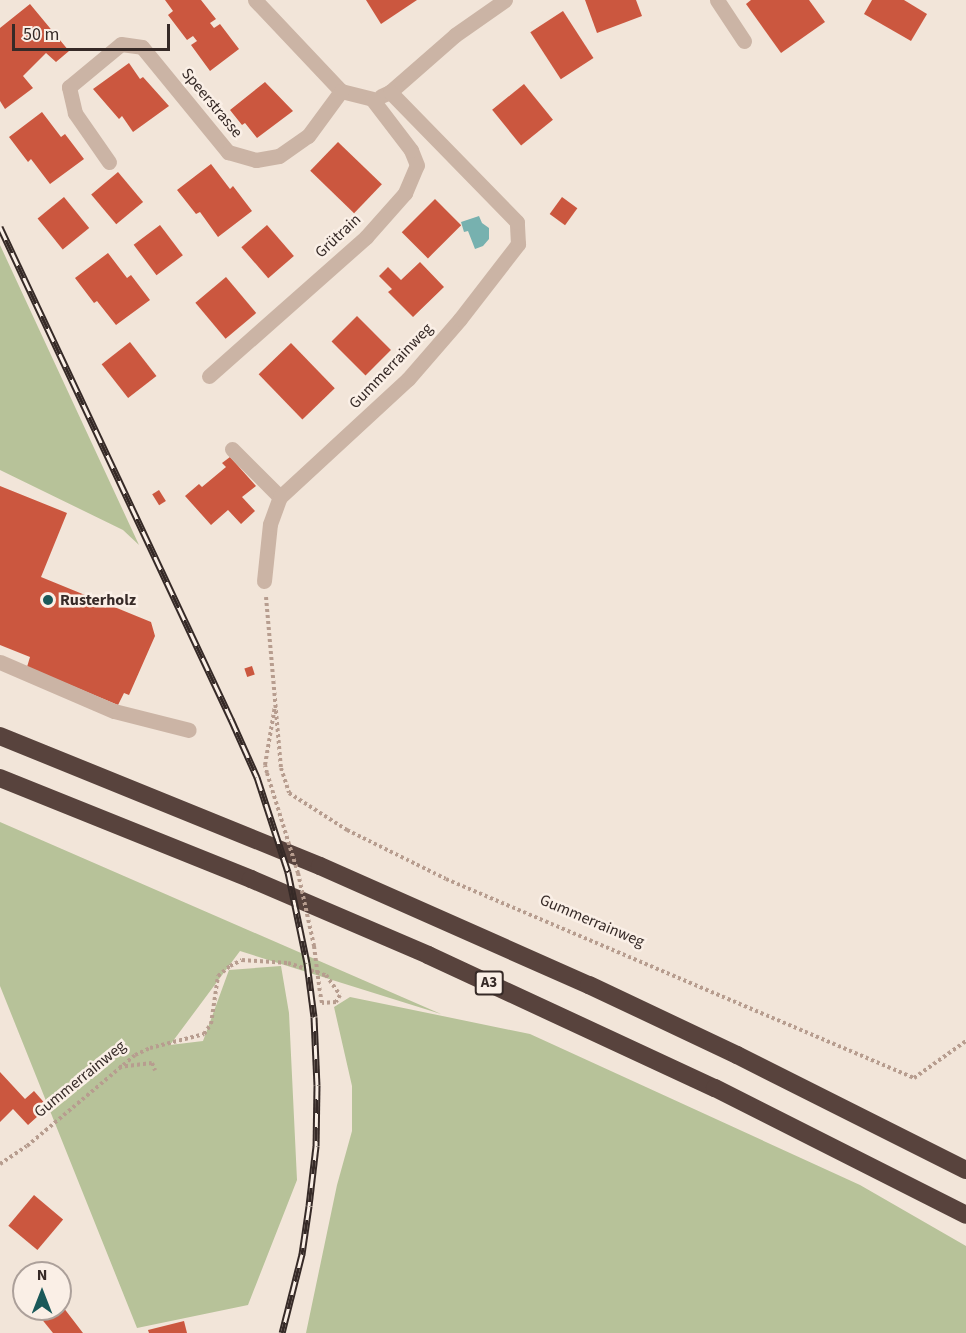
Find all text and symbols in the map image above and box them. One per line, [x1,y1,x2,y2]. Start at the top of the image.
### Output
scale bar [15,12,172,50]
text: 50 m [23,22,59,47]
street label: Speerstrasse [177,64,247,142]
street label: Grütrain [311,210,365,262]
street label: Gummerrainweg [345,319,437,413]
place label: Rusterholz [60,590,136,610]
marker: Rusterholz [41,593,55,607]
street label: Gummerrainweg [537,890,647,952]
road number: A3 [474,971,504,995]
street label: Gummerrainweg [31,1036,129,1122]
north arrow [12,1261,72,1321]
text: N [37,1264,47,1286]

